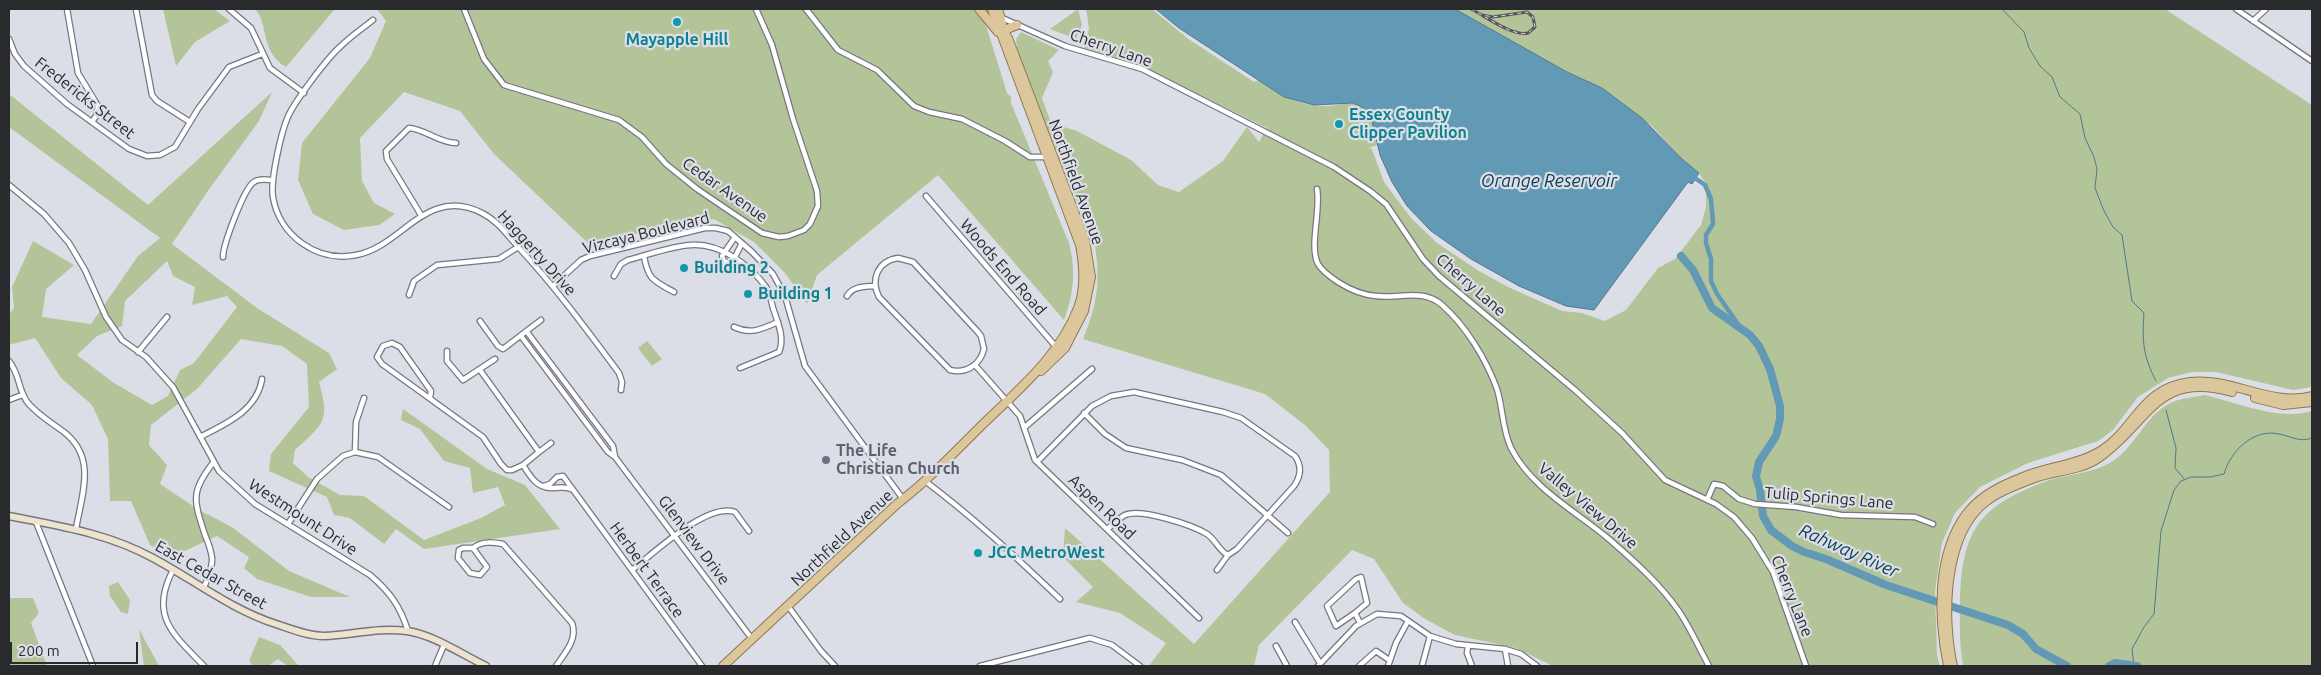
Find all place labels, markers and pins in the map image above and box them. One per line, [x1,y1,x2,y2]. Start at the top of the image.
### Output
marker: Mayapple Hill [671,16,683,28]
place label: Mayapple Hill [626,30,728,50]
place label: Essex County Clipper Pavilion [1349,105,1467,143]
marker: Essex County Clipper Pavilion [1333,118,1345,130]
place label: Building 2 [694,258,769,278]
marker: Building 2 [678,262,690,274]
place label: Building 1 [758,284,833,304]
marker: Building 1 [742,288,754,300]
place label: The Life Christian Church [836,441,960,479]
marker: The Life Christian Church [820,454,832,466]
place label: JCC MetroWest [988,543,1105,563]
marker: JCC MetroWest [972,547,984,559]

